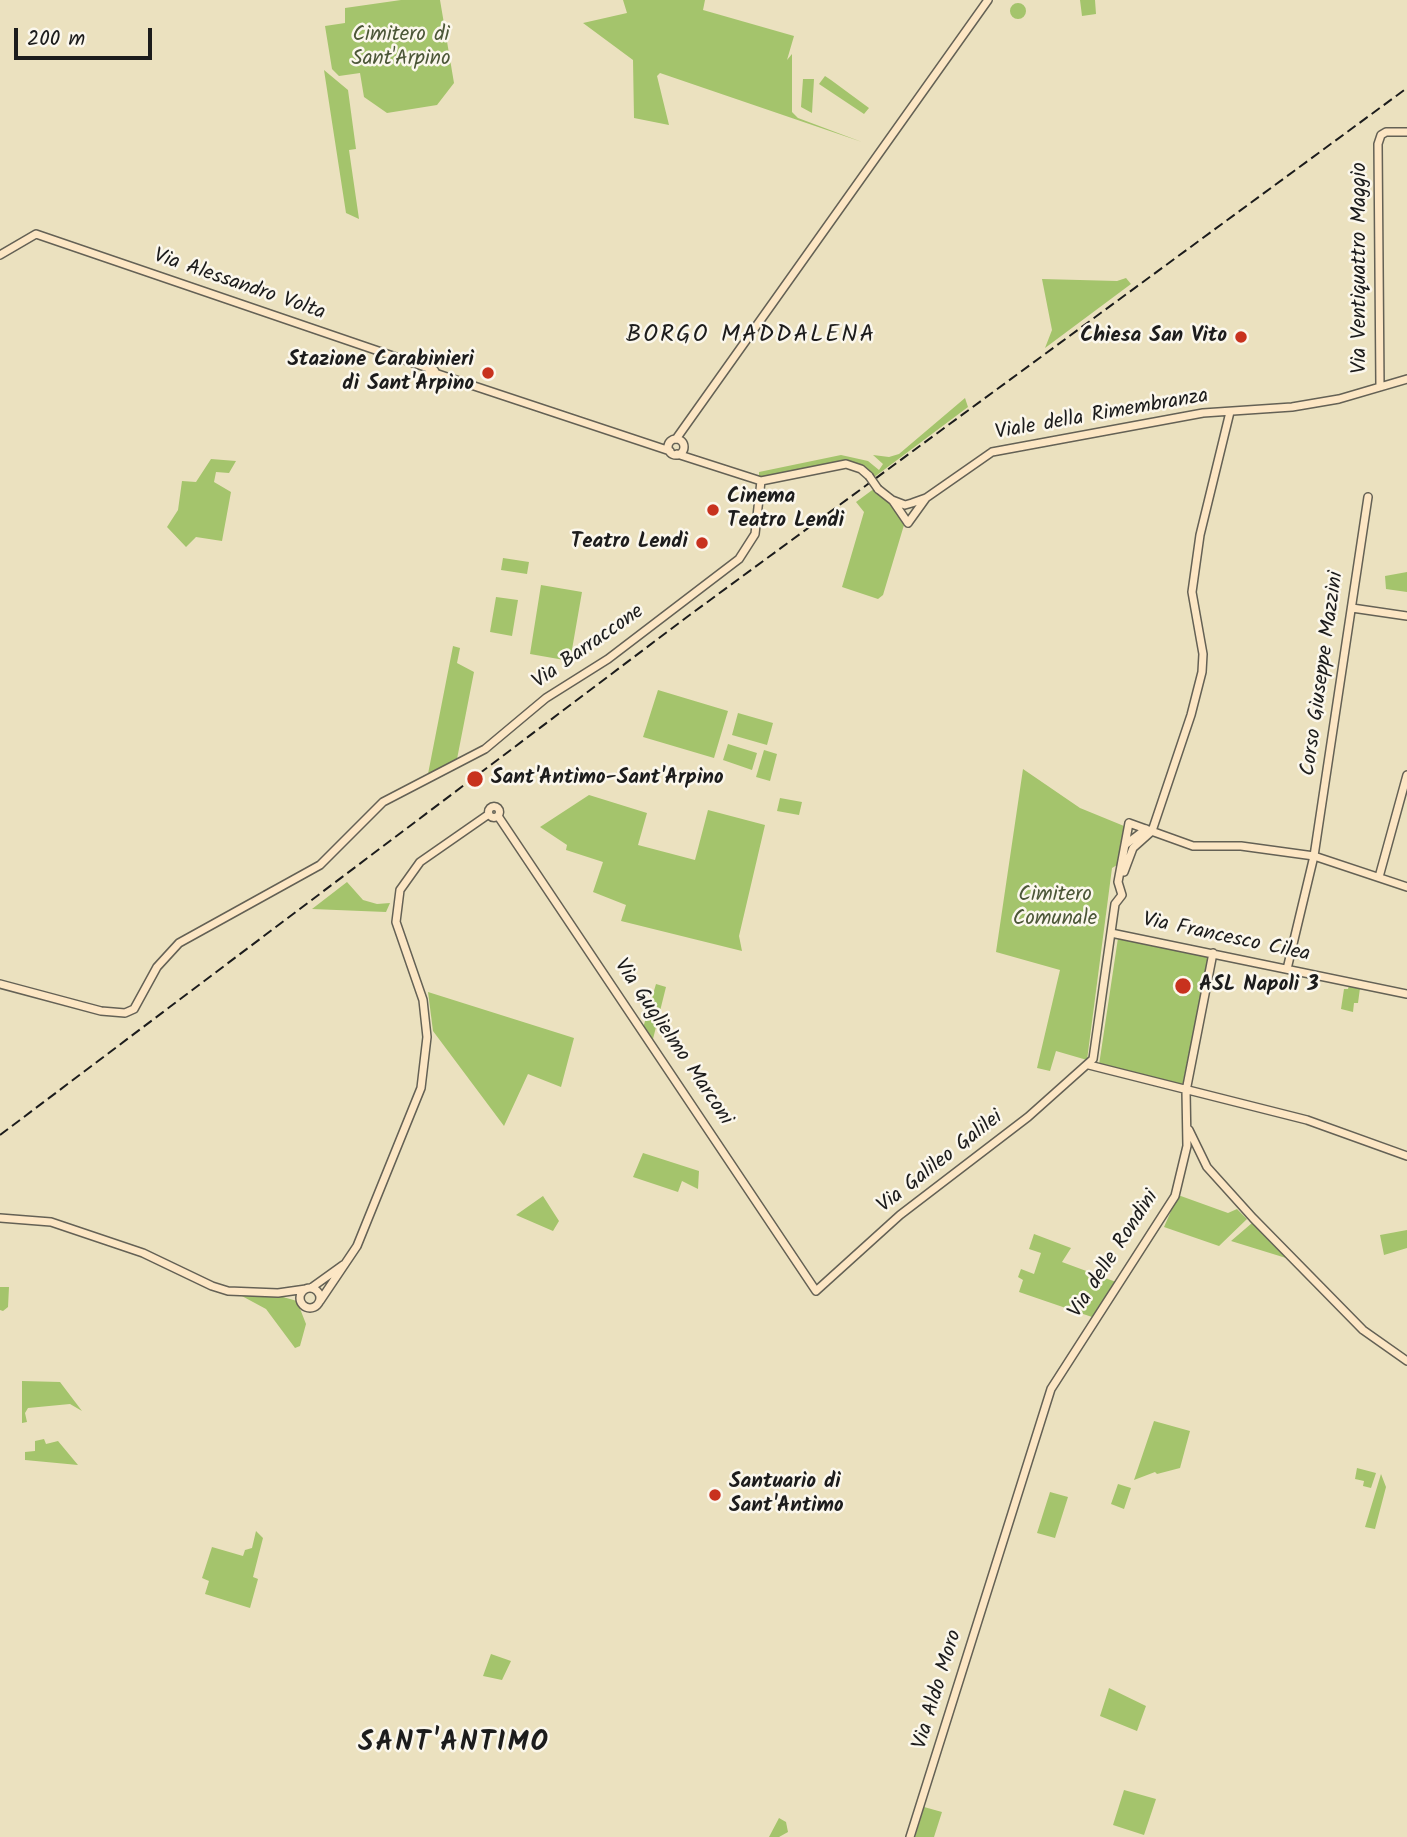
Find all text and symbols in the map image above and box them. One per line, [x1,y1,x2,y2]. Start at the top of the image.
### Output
scale bar [18,14,156,58]
text: 200 m [27,23,85,56]
park label: Cimitero di Sant'Arpino [352,23,450,73]
street label: Via Ventiquattro Maggio [1348,162,1374,374]
street label: Via Alessandro Volta [150,245,328,327]
district label: BORGO MADDALENA [628,323,874,351]
place label: Chiesa San Vito [1080,324,1227,350]
marker: Chiesa San Vito [1233,329,1249,345]
place label: Stazione Carabinieri di Sant'Arpino [287,348,474,398]
marker: Stazione Carabinieri di Sant'Arpino [480,365,496,381]
street label: Viale della Rimembranza [994,385,1210,447]
place label: Cinema Teatro Lendi [727,485,844,535]
marker: Cinema Teatro Lendi [705,502,721,518]
place label: Teatro Lendi [571,530,688,556]
marker: Teatro Lendi [694,535,710,551]
street label: Corso Giuseppe Mazzini [1297,570,1351,778]
street label: Via Barraccone [528,600,650,696]
place label: Sant'Antimo-Sant'Arpino [491,766,724,792]
marker: Sant'Antimo-Sant'Arpino [465,769,485,789]
park label: Cimitero Comunale [1013,883,1097,933]
street label: Via Francesco Cilea [1140,909,1312,969]
street label: Via Guglielmo Marconi [607,955,737,1131]
place label: ASL Napoli 3 [1199,973,1319,999]
marker: ASL Napoli 3 [1173,976,1193,996]
street label: Via Galileo Galilei [873,1106,1009,1220]
street label: Via delle Rondini [1064,1186,1166,1324]
place label: Santuario di Sant'Antimo [729,1470,844,1520]
marker: Santuario di Sant'Antimo [707,1487,723,1503]
street label: Via Aldo Moro [909,1627,969,1753]
district label: SANT'ANTIMO [359,1728,549,1762]

